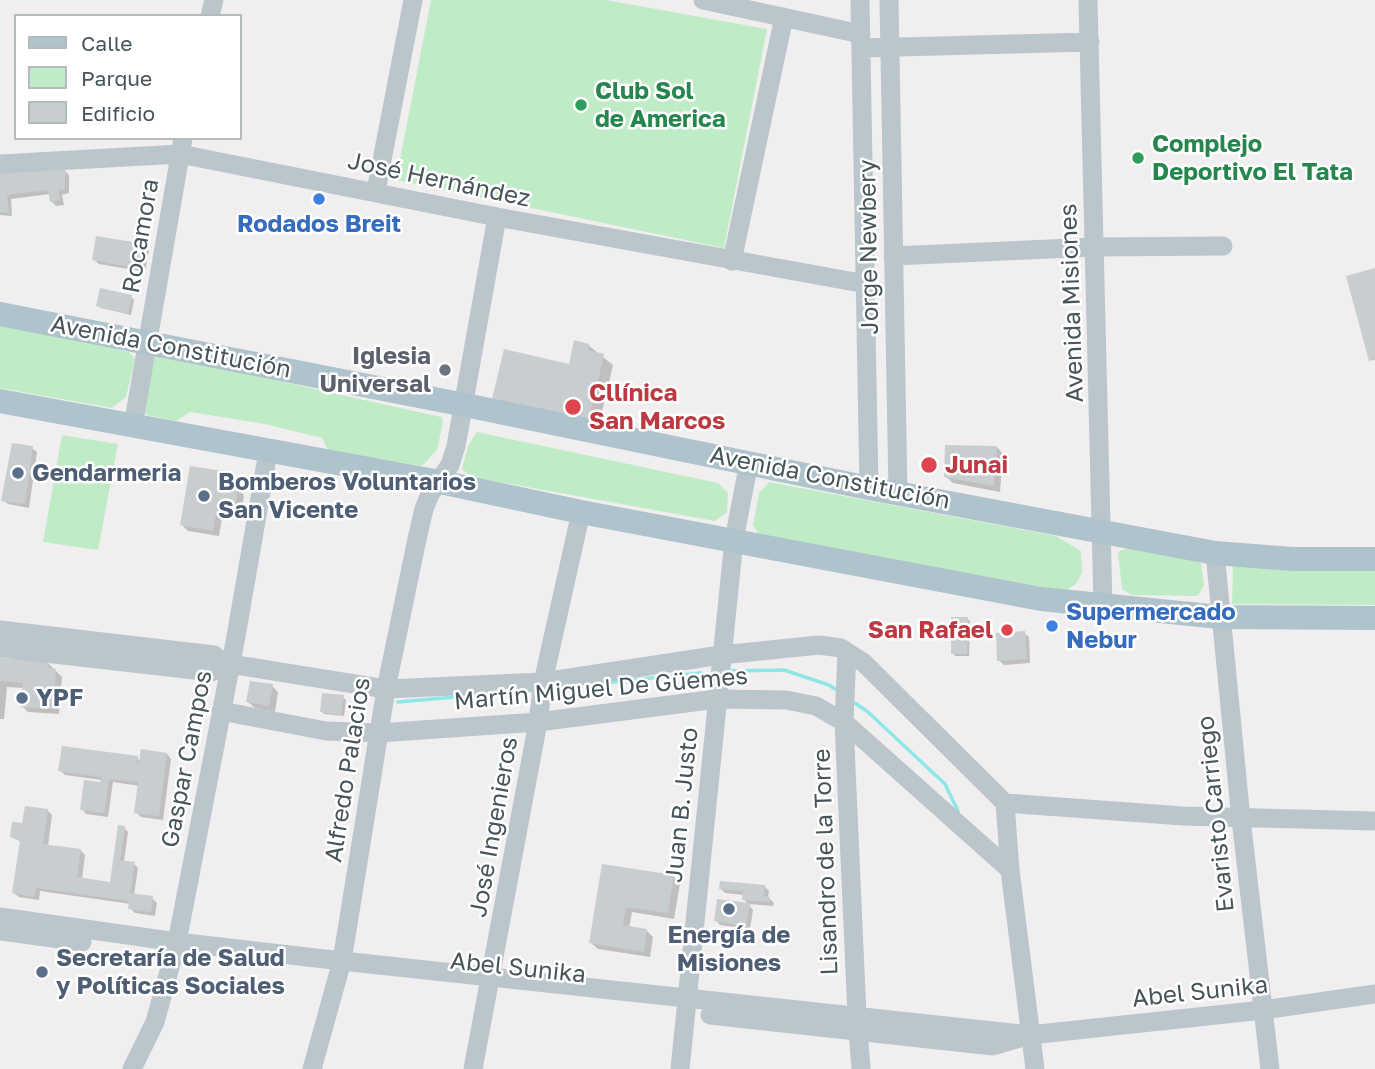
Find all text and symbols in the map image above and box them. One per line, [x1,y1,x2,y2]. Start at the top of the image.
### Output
legend [14,14,242,140]
text: Calle [81,30,133,56]
text: Parque [81,65,152,91]
place label: Club Sol de America [595,77,726,133]
marker: Club Sol de America [573,97,589,113]
text: Edificio [81,100,155,126]
place label: Complejo Deportivo El Tata [1152,130,1353,186]
street label: José Hernández [345,147,533,213]
marker: Complejo Deportivo El Tata [1130,150,1146,166]
street label: Jorge Newbery [853,159,885,335]
street label: Rocamora [117,177,165,295]
marker: Rodados Breit [311,191,327,207]
street label: Avenida Misiones [1054,203,1090,403]
place label: Rodados Breit [237,210,401,238]
street label: Avenida Constitución [48,310,294,384]
place label: Iglesia Universal [320,342,431,398]
marker: Iglesia Universal [437,362,453,378]
place label: Cllínica San Marcos [589,379,725,435]
marker: Cllínica San Marcos [563,397,583,417]
street label: Avenida Constitución [707,441,953,515]
place label: Junai [945,451,1008,479]
marker: Junai [919,455,939,475]
place label: Gendarmeria [32,459,181,487]
marker: Gendarmeria [10,465,26,481]
place label: Bomberos Voluntarios San Vicente [218,468,476,524]
marker: Bomberos Voluntarios San Vicente [196,488,212,504]
place label: Supermercado Nebur [1066,598,1236,654]
place label: San Rafael [868,616,993,644]
marker: Supermercado Nebur [1044,618,1060,634]
marker: San Rafael [999,622,1015,638]
street label: Martín Miguel De Güemes [453,662,749,716]
street label: Gaspar Campos [156,668,218,850]
street label: Alfredo Palacios [319,676,377,864]
place label: YPF [36,684,83,712]
marker: YPF [14,690,30,706]
street label: Evaristo Carriego [1191,714,1241,914]
street label: Juan B. Justo [660,726,704,884]
street label: José Ingenieros [464,735,524,919]
street label: Lisandro de la Torre [808,748,844,976]
marker: Energía de Misiones [721,901,737,917]
place label: Energía de Misiones [668,921,790,977]
place label: Secretaría de Salud y Políticas Sociales [56,944,285,1000]
street label: Abel Sunika [449,947,587,989]
marker: Secretaría de Salud y Políticas Sociales [34,964,50,980]
street label: Abel Sunika [1131,971,1269,1013]

